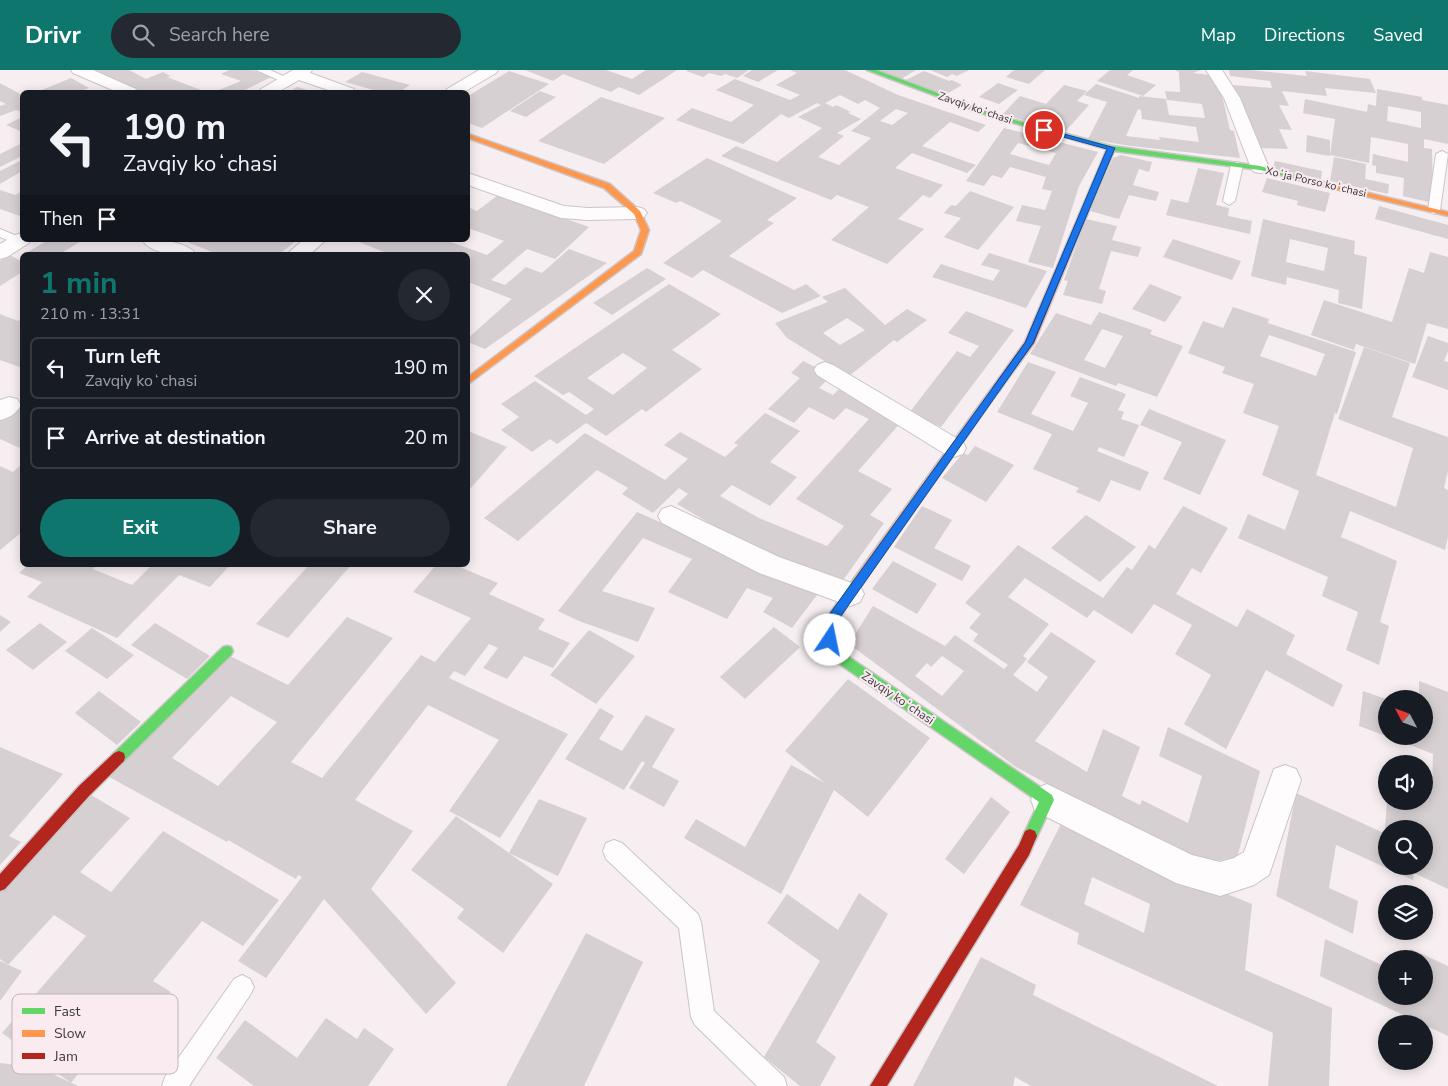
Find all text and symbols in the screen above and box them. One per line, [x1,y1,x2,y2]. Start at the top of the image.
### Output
search box [111,13,461,58]
text: Drivr [25,19,81,51]
icon: search [129,21,157,49]
text: Search here [169,22,270,48]
text: Map [1201,23,1236,47]
text: Directions [1264,23,1345,47]
text: Saved [1373,23,1423,47]
street label: Zavqiy koʻchasi [936,88,1014,128]
text: 190 m [123,104,226,151]
pin [1023,109,1065,151]
icon: left [40,110,105,175]
icon: arrive [1030,116,1058,144]
text: Zavqiy koʻchasi [123,149,277,179]
street label: Xoʻja Porso koʻchasi [1264,163,1368,201]
icon: arrive [93,205,121,233]
text: Then [40,206,83,232]
text: 1 min [40,263,118,304]
button: close [398,269,450,321]
text: 210 m · 13:31 [40,303,141,325]
text: Turn left [85,344,160,370]
icon: left [42,354,70,382]
text: 190 m [393,355,448,381]
text: Zavqiy koʻchasi [85,370,197,392]
icon: arrive [42,424,70,452]
text: Arrive at destination [85,425,266,451]
text: 20 m [404,425,448,451]
button: Exit [40,499,240,557]
button: Share [250,499,450,557]
position arrow [803,613,855,665]
street label: Zavqiy koʻchasi [859,668,937,728]
north arrow [1378,690,1432,745]
map controls [1378,690,1433,1070]
button: sound [1378,755,1433,810]
button: search [1378,820,1433,875]
button: layers [1378,885,1433,940]
button: + [1378,950,1433,1005]
legend [12,994,178,1074]
text: Fast [54,1002,80,1021]
button: − [1378,1015,1433,1070]
text: Slow [54,1024,86,1043]
text: Jam [53,1047,78,1066]

